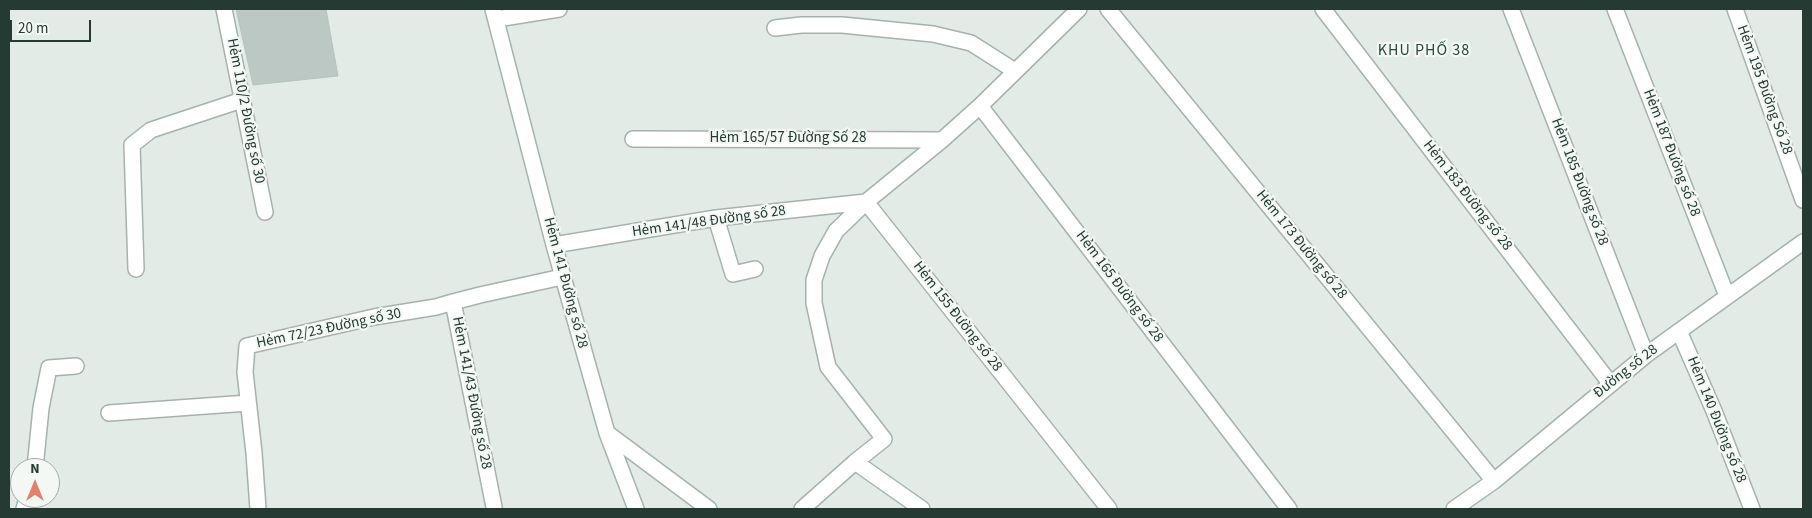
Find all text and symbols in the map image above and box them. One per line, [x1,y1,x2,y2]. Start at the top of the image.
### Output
scale bar [12,10,94,42]
text: 20 m [18,18,48,39]
street label: Hẻm 195 Đường Số 28 [1732,23,1796,157]
street label: Hẻm 110/2 Đường số 30 [222,37,268,185]
district label: KHU PHỐ 38 [1377,41,1471,61]
street label: Hẻm 187 Đường số 28 [1638,87,1704,219]
street label: Hẻm 185 Đường số 28 [1546,116,1612,248]
street label: Hẻm 165/57 Đường Số 28 [710,130,866,148]
street label: Hẻm 183 Đường số 28 [1418,137,1516,255]
street label: Hẻm 173 Đường số 28 [1252,187,1350,303]
street label: Hẻm 141/48 Đường số 28 [631,202,787,242]
street label: Hẻm 141 Đường số 28 [539,216,591,350]
street label: Hẻm 165 Đường số 28 [1071,228,1167,346]
street label: Hẻm 155 Đường số 28 [908,258,1006,376]
street label: Hẻm 72/23 Đường số 30 [255,305,403,353]
street label: Hẻm 141/43 Đường số 28 [447,315,495,471]
street label: Đường số 28 [1590,341,1662,403]
street label: Hẻm 140 Đường số 28 [1682,354,1750,486]
north arrow [10,458,60,508]
text: N [30,459,40,479]

